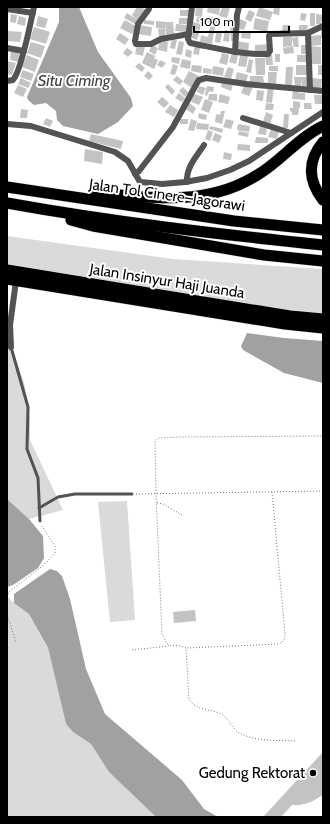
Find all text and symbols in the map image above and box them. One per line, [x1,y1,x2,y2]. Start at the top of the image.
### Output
scale bar [194,8,289,34]
text: 100 m [200,14,234,29]
water label: Situ Ciming [38,71,111,90]
street label: Jalan Tol Cinere–Jagorawi [87,175,246,215]
street label: Jalan Insinyur Haji Juanda [87,260,247,302]
place label: Gedung Rektorat [199,764,305,782]
marker: Gedung Rektorat [308,768,318,778]

